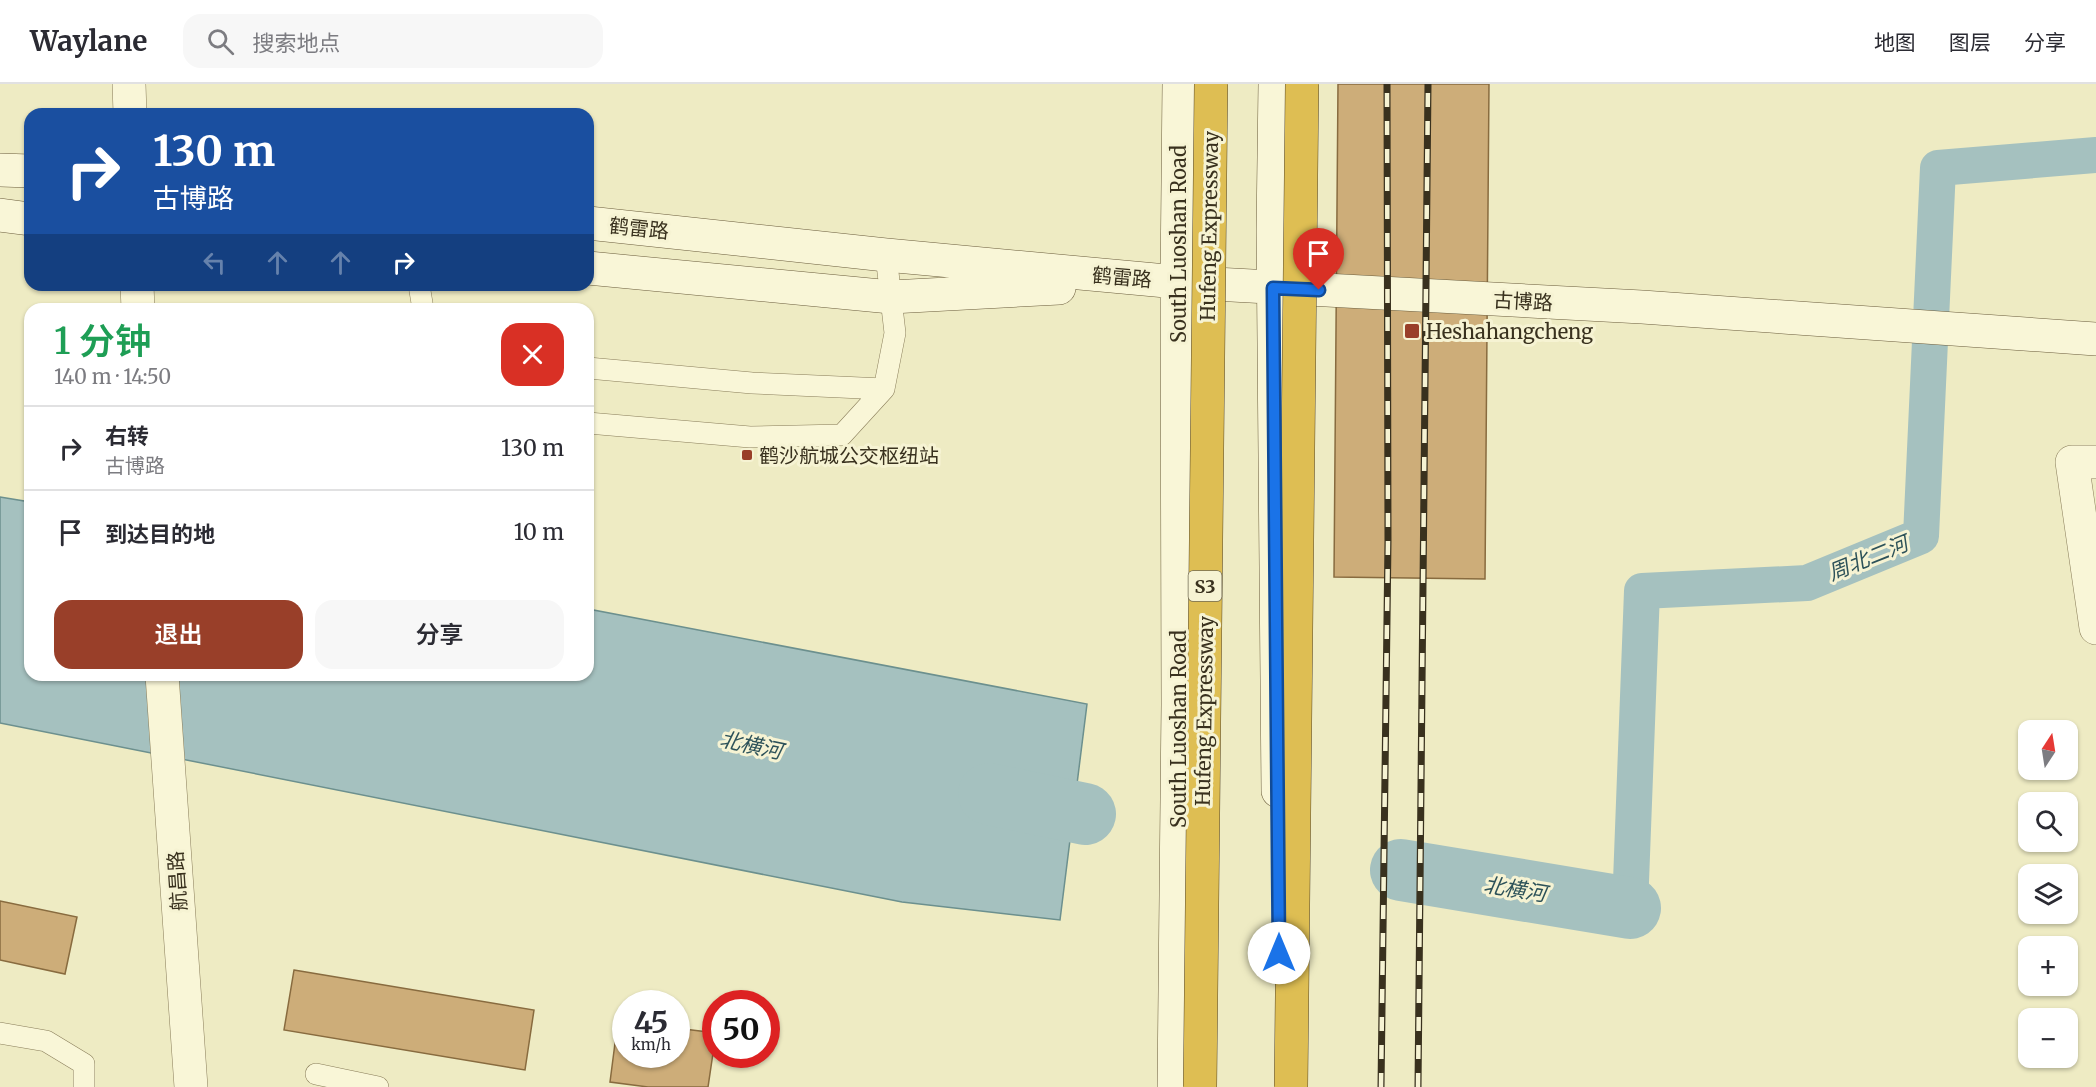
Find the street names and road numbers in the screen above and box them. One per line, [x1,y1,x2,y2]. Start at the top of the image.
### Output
street label: Hufeng Expressway [1195,130,1223,321]
street label: South Luoshan Road [1166,145,1191,343]
street label: 鹤雷路 [608,212,670,244]
street label: 鹤雷路 [1091,262,1153,292]
street label: 古博路 [1492,287,1554,315]
road number: S3 [1188,571,1222,601]
street label: Hufeng Expressway [1190,615,1218,806]
street label: South Luoshan Road [1166,630,1191,828]
street label: 航昌路 [162,850,192,912]

